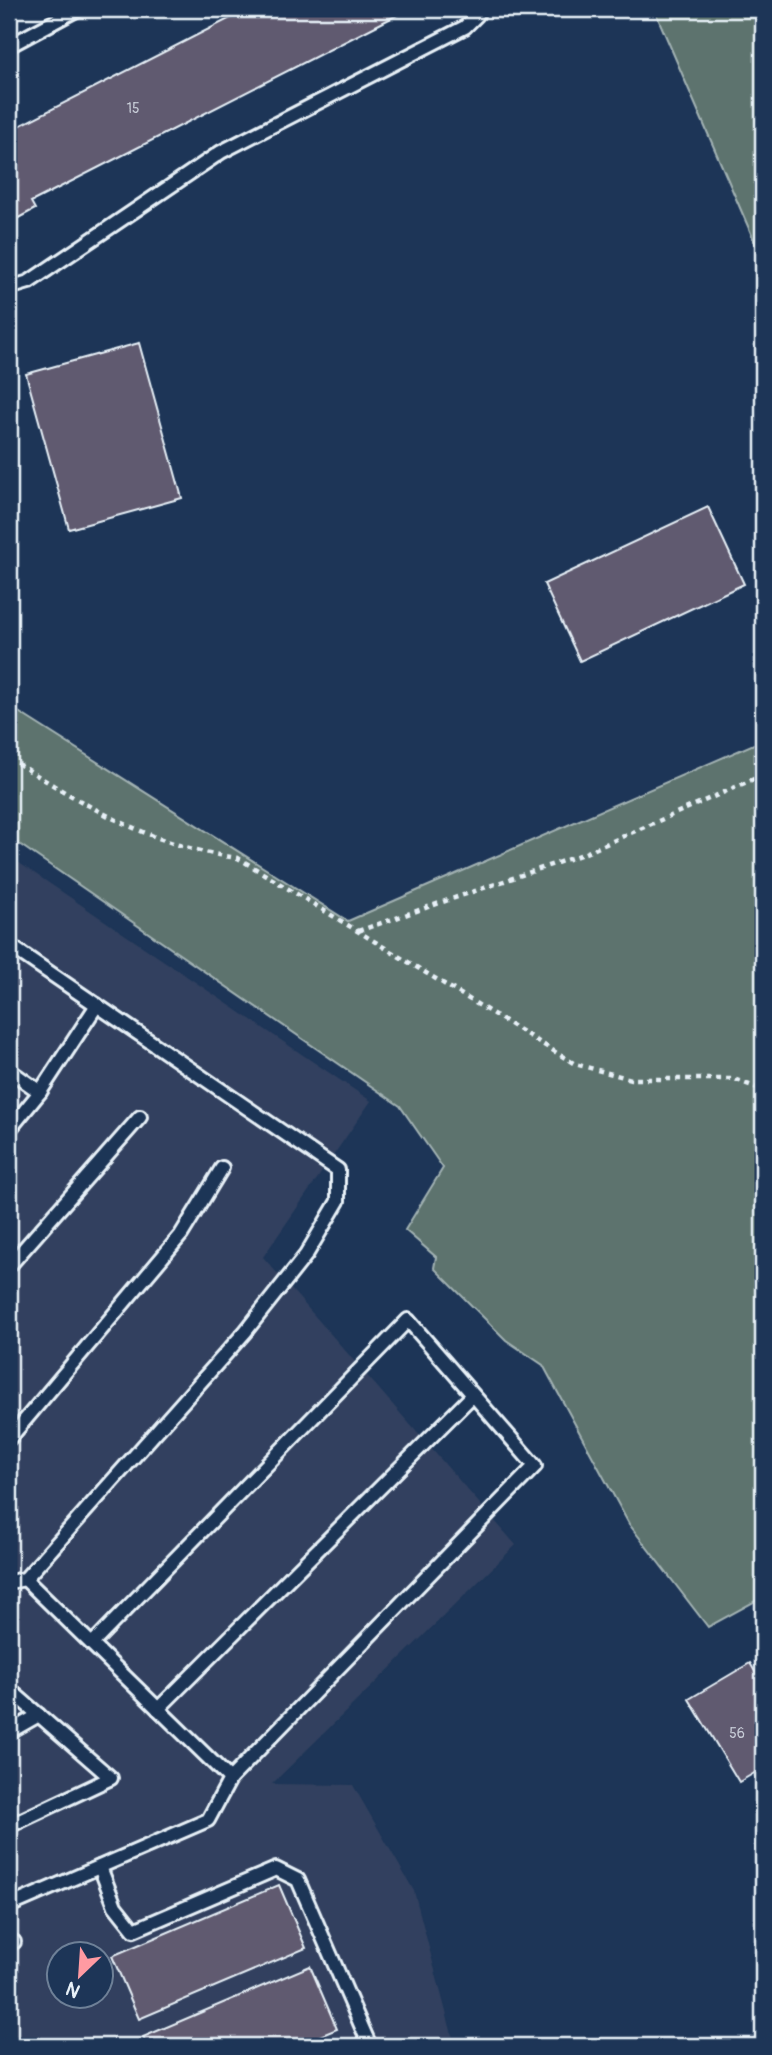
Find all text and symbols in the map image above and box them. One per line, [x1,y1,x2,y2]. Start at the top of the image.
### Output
house number: 15 [126,100,140,117]
house number: 56 [729,1725,745,1742]
north arrow [46,1940,116,2010]
text: N [62,1976,84,2003]

